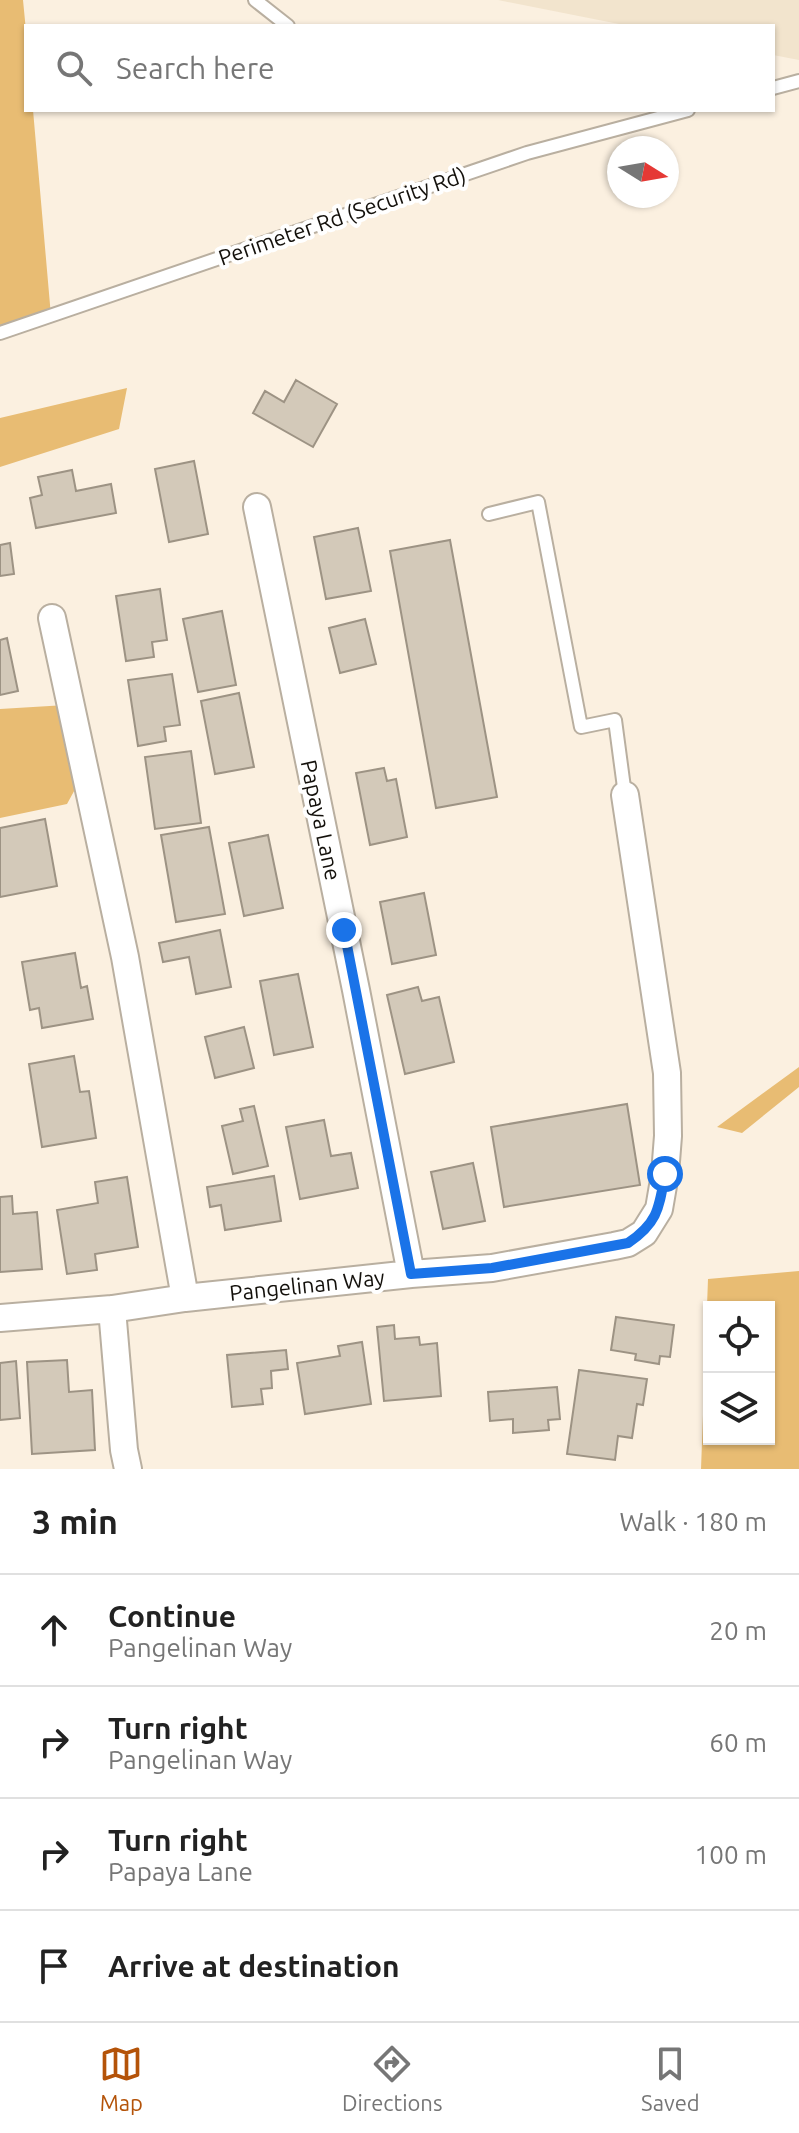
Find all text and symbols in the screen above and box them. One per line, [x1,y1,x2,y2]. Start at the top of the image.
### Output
search box [24,24,775,112]
icon: search [52,46,96,90]
text: Search here [116,51,275,85]
north arrow [607,136,679,208]
street label: Perimeter Rd (Security Rd) [215,161,469,271]
street label: Papaya Lane [297,757,346,882]
route end [326,912,362,948]
route start [647,1156,683,1192]
street label: Pangelinan Way [228,1264,386,1305]
map controls [703,1301,775,1445]
button: locate [703,1301,775,1373]
button: layers [703,1373,775,1445]
text: 3 min [32,1502,118,1540]
text: Walk · 180 m [619,1507,767,1536]
text: Continue [108,1599,236,1633]
icon: ahead [32,1608,76,1652]
text: 20 m [709,1616,767,1645]
text: Pangelinan Way [108,1633,292,1662]
text: Turn right [108,1711,248,1745]
icon: right [32,1720,76,1764]
text: 60 m [709,1728,767,1757]
text: Pangelinan Way [108,1745,292,1774]
text: Turn right [108,1823,248,1857]
icon: right [32,1832,76,1876]
text: 100 m [695,1840,767,1869]
text: Papaya Lane [108,1857,253,1886]
icon: arrive [32,1944,76,1988]
text: Arrive at destination [108,1949,400,1983]
tab: Map [99,2042,143,2115]
tab: Directions [342,2042,442,2115]
tab: Saved [641,2042,700,2115]

